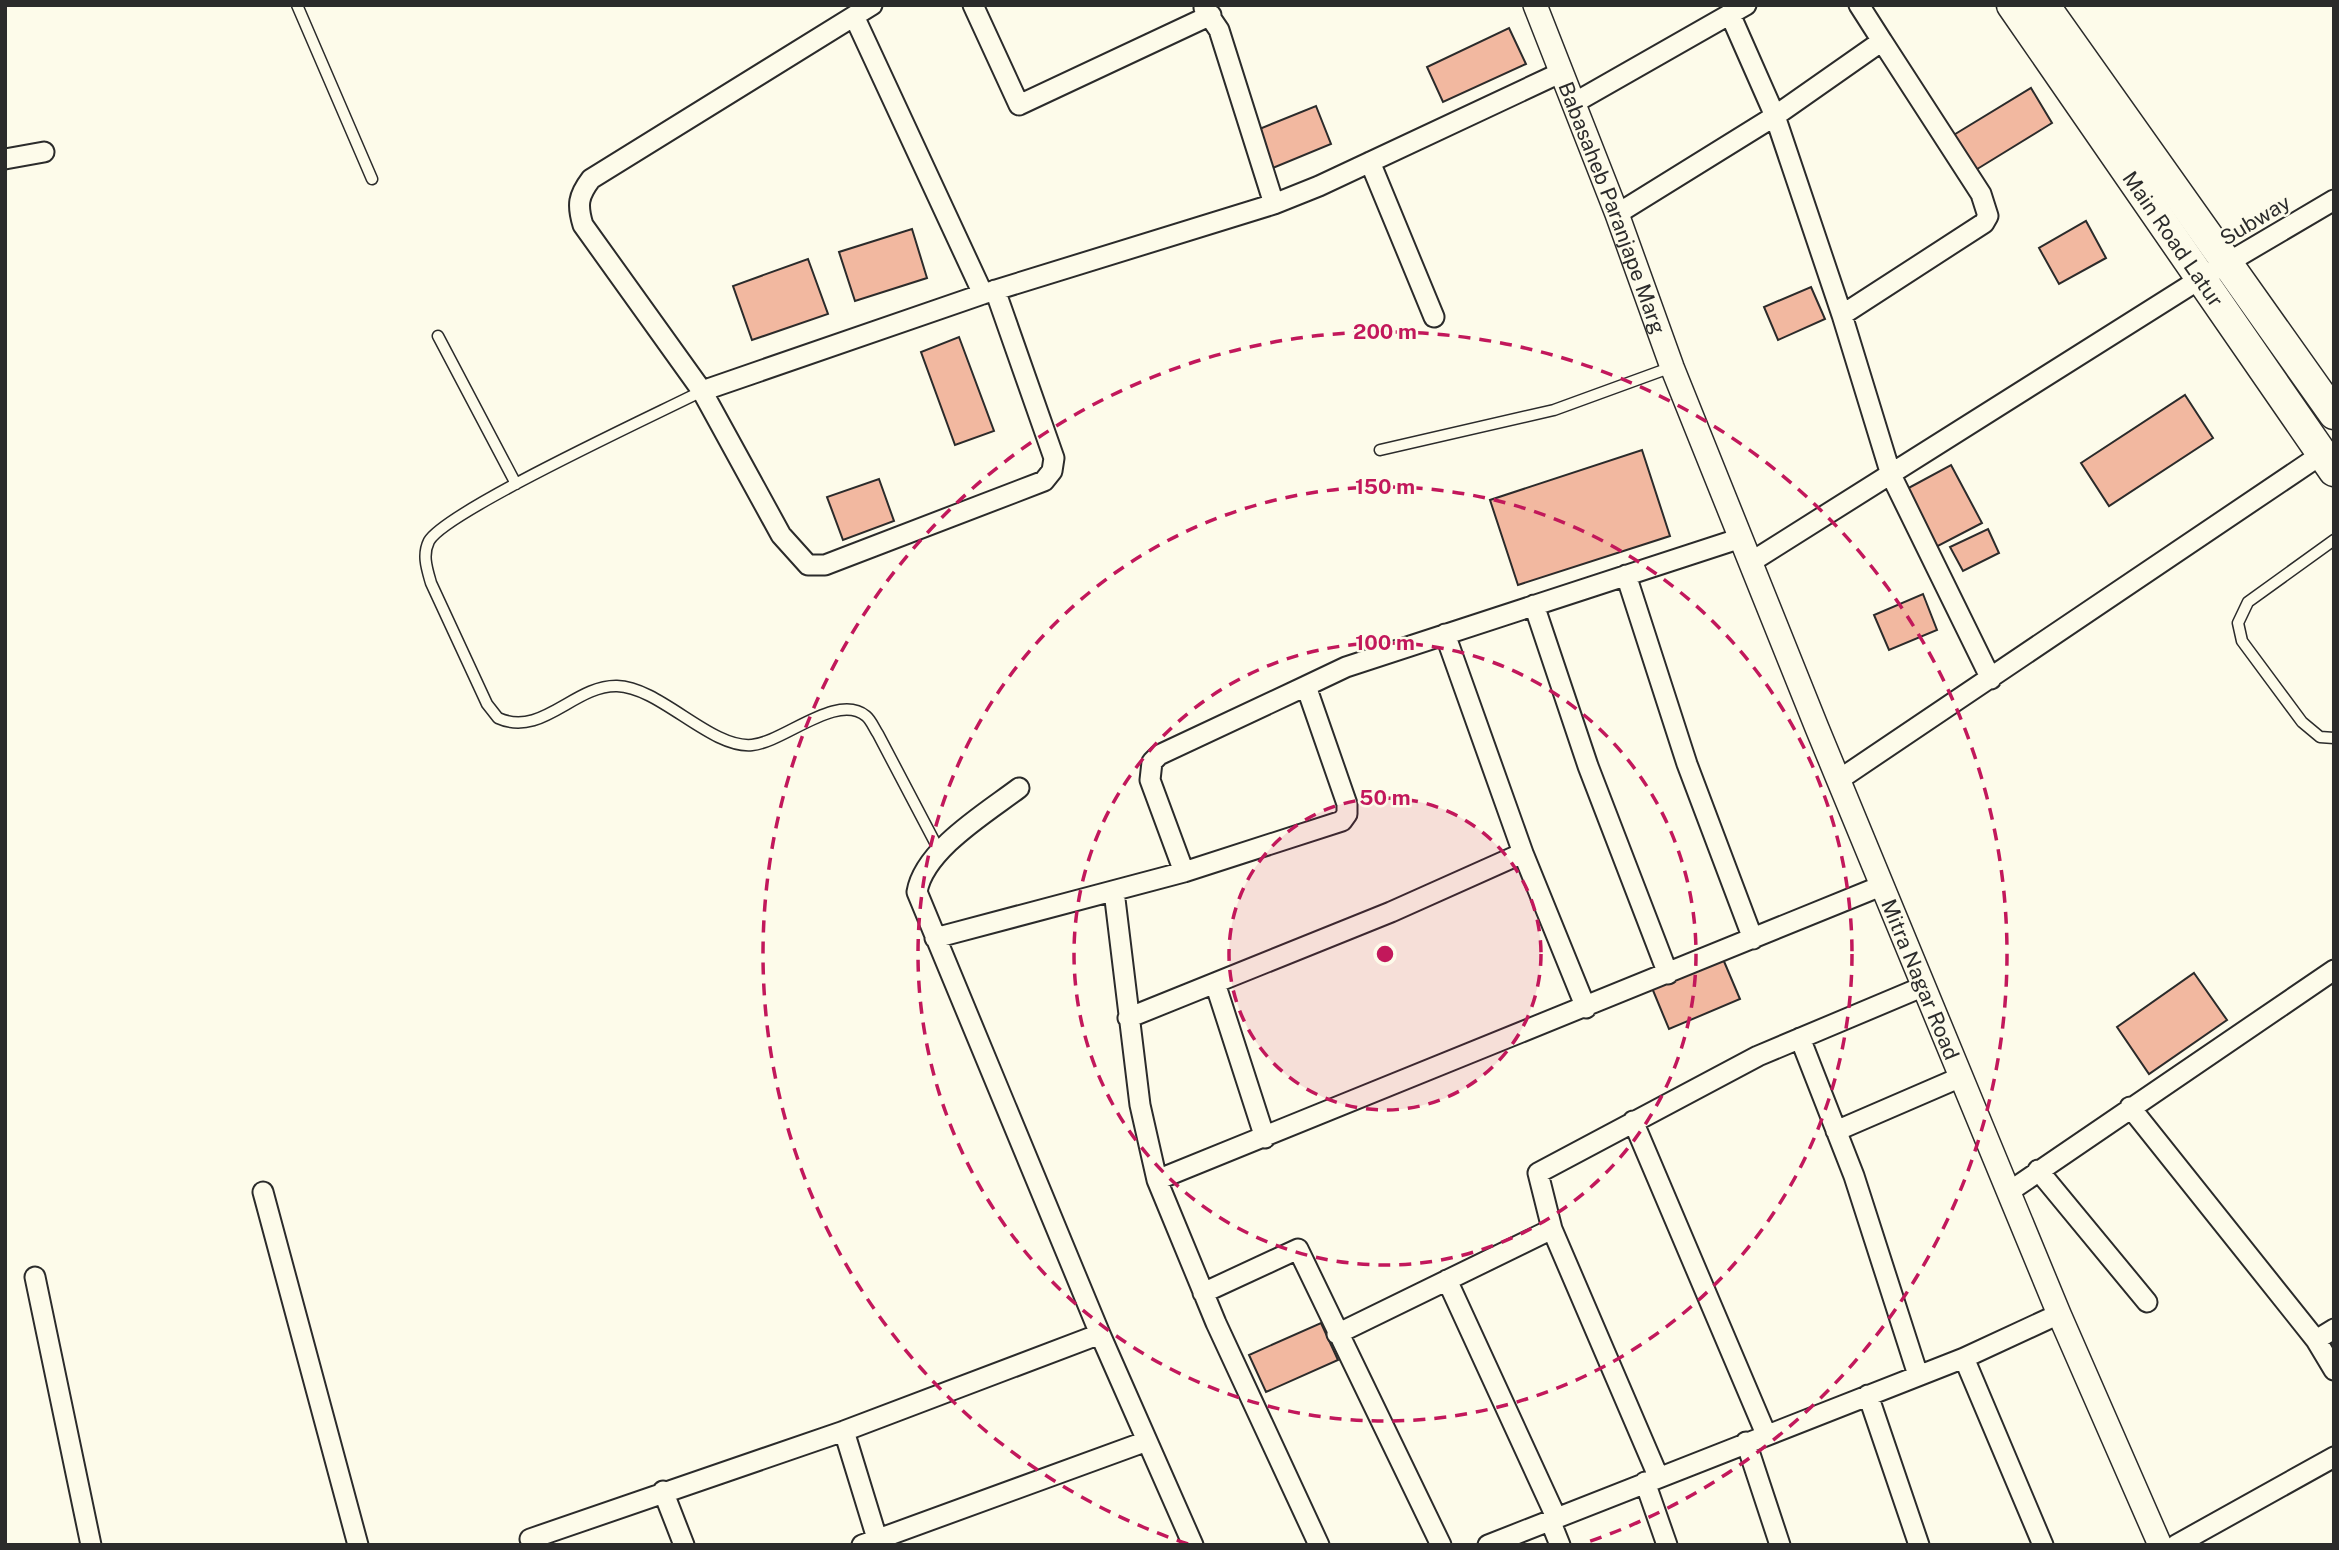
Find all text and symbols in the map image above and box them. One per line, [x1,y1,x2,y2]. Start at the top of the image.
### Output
street label: Babasaheb Paranjape Marg [1554,78,1671,337]
street label: Main Road Latur [2118,166,2229,311]
street label: Subway [2215,189,2295,251]
text: 200 m [1353,319,1417,344]
text: 150 m [1355,474,1415,499]
text: 100 m [1355,630,1415,655]
text: 50 m [1359,785,1411,810]
street label: Mitra Nagar Road [1877,895,1965,1063]
centre of rings [1373,942,1397,966]

